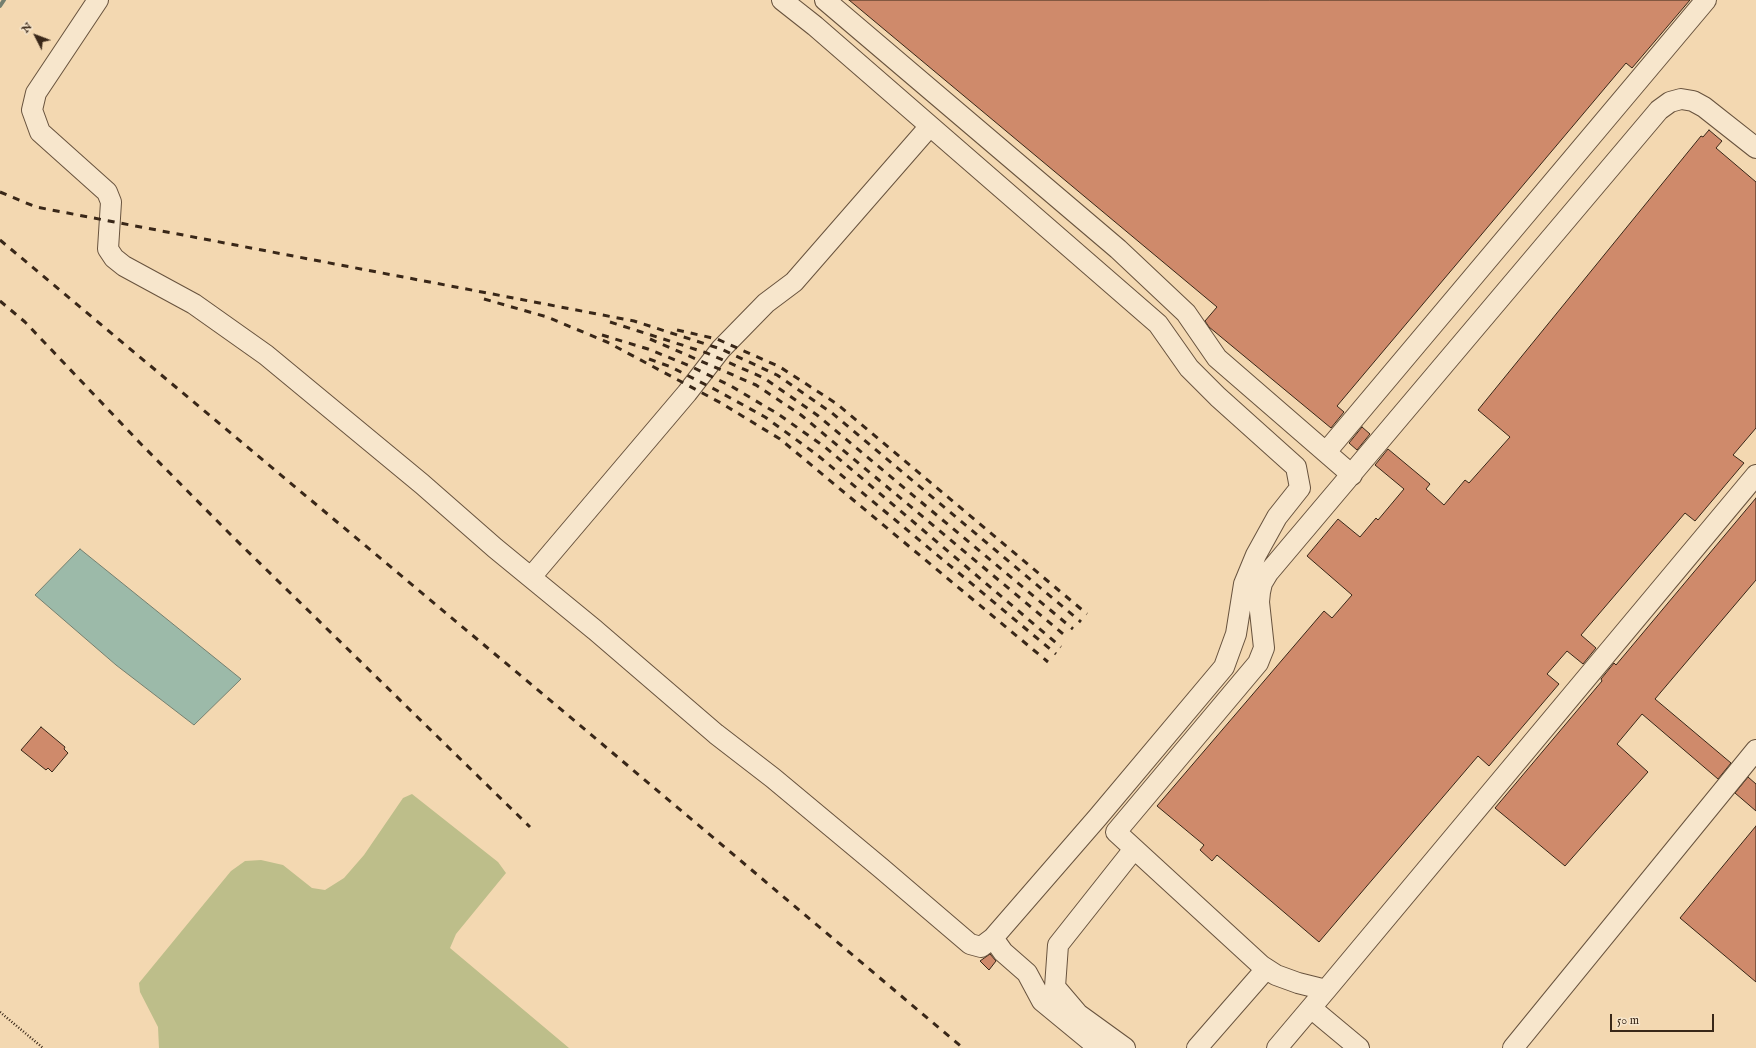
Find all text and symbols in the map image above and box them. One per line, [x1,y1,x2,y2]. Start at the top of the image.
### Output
north arrow [16,16,56,56]
text: N [19,20,35,36]
scale bar [1612,1006,1716,1032]
text: 50 m [1617,1013,1639,1028]

